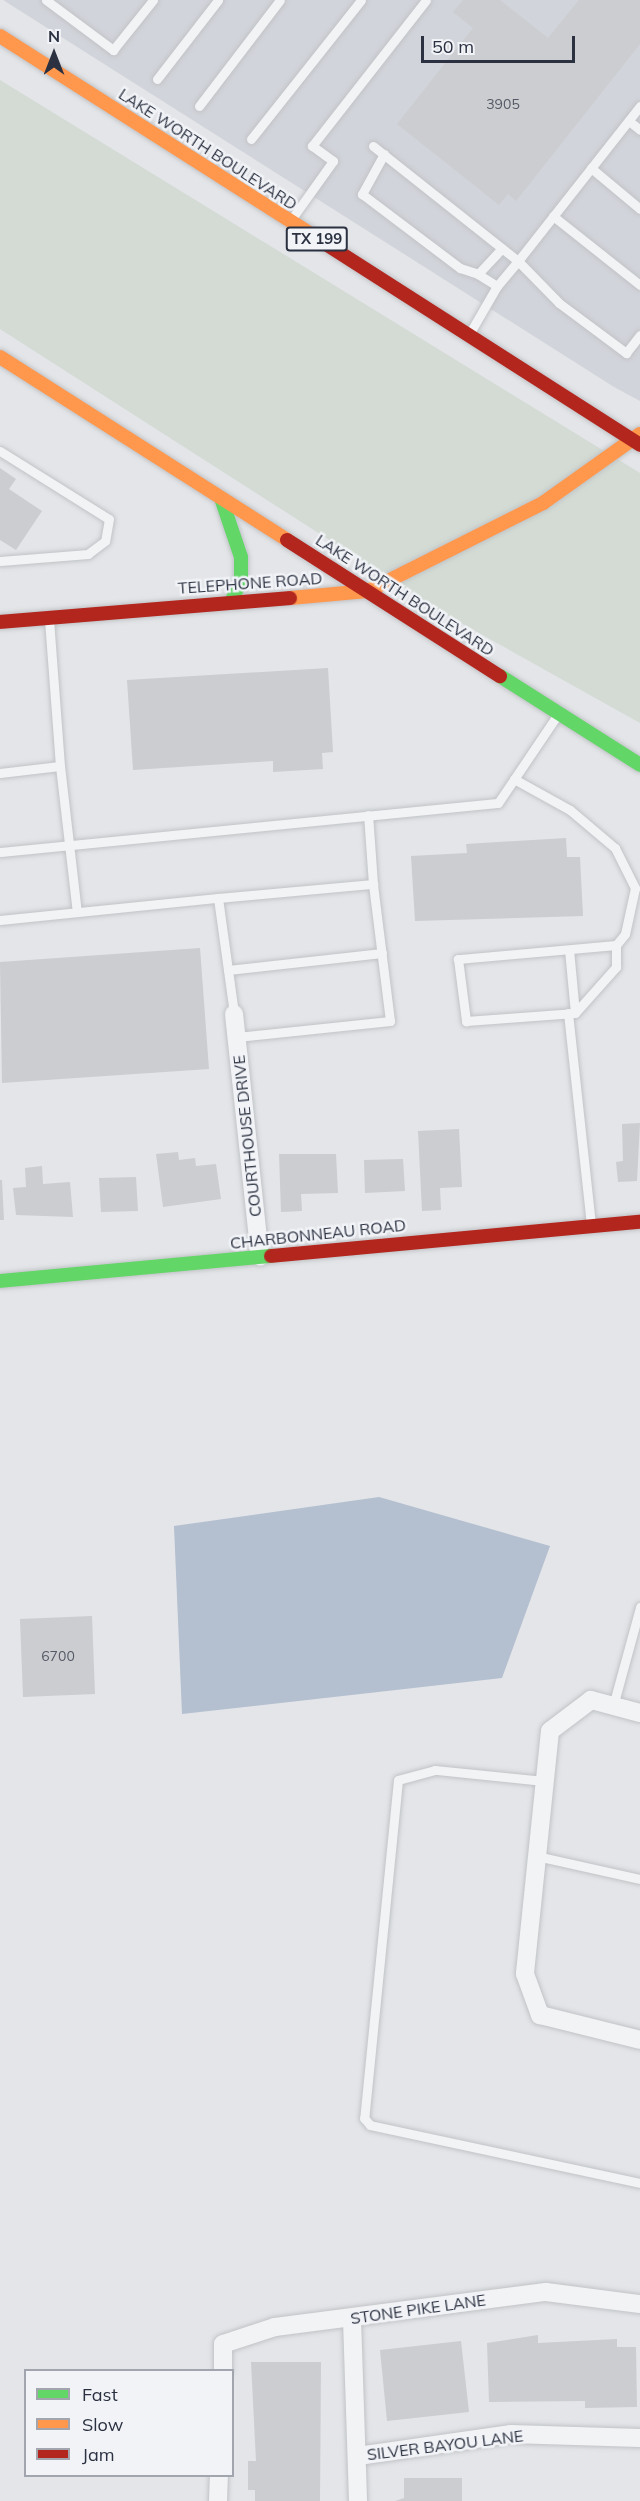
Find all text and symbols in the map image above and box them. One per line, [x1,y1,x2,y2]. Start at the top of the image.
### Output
north arrow [24,24,84,84]
scale bar [424,24,578,62]
text: N [48,26,60,46]
text: 50 m [432,35,474,58]
street label: LAKE WORTH BOULEVARD [115,84,301,214]
house number: 3905 [486,96,520,112]
road number: TX 199 [286,227,348,251]
street label: LAKE WORTH BOULEVARD [312,530,498,660]
street label: TELEPHONE ROAD [177,568,323,598]
street label: COURTHOUSE DRIVE [229,1054,265,1218]
street label: CHARBONNEAU ROAD [229,1215,407,1253]
house number: 6700 [41,1648,75,1664]
street label: STONE PIKE LANE [349,2290,487,2328]
legend [24,2369,234,2477]
text: Fast [82,2383,118,2406]
text: Slow [82,2413,123,2436]
street label: SILVER BAYOU LANE [366,2426,524,2464]
text: Jam [82,2443,115,2466]

